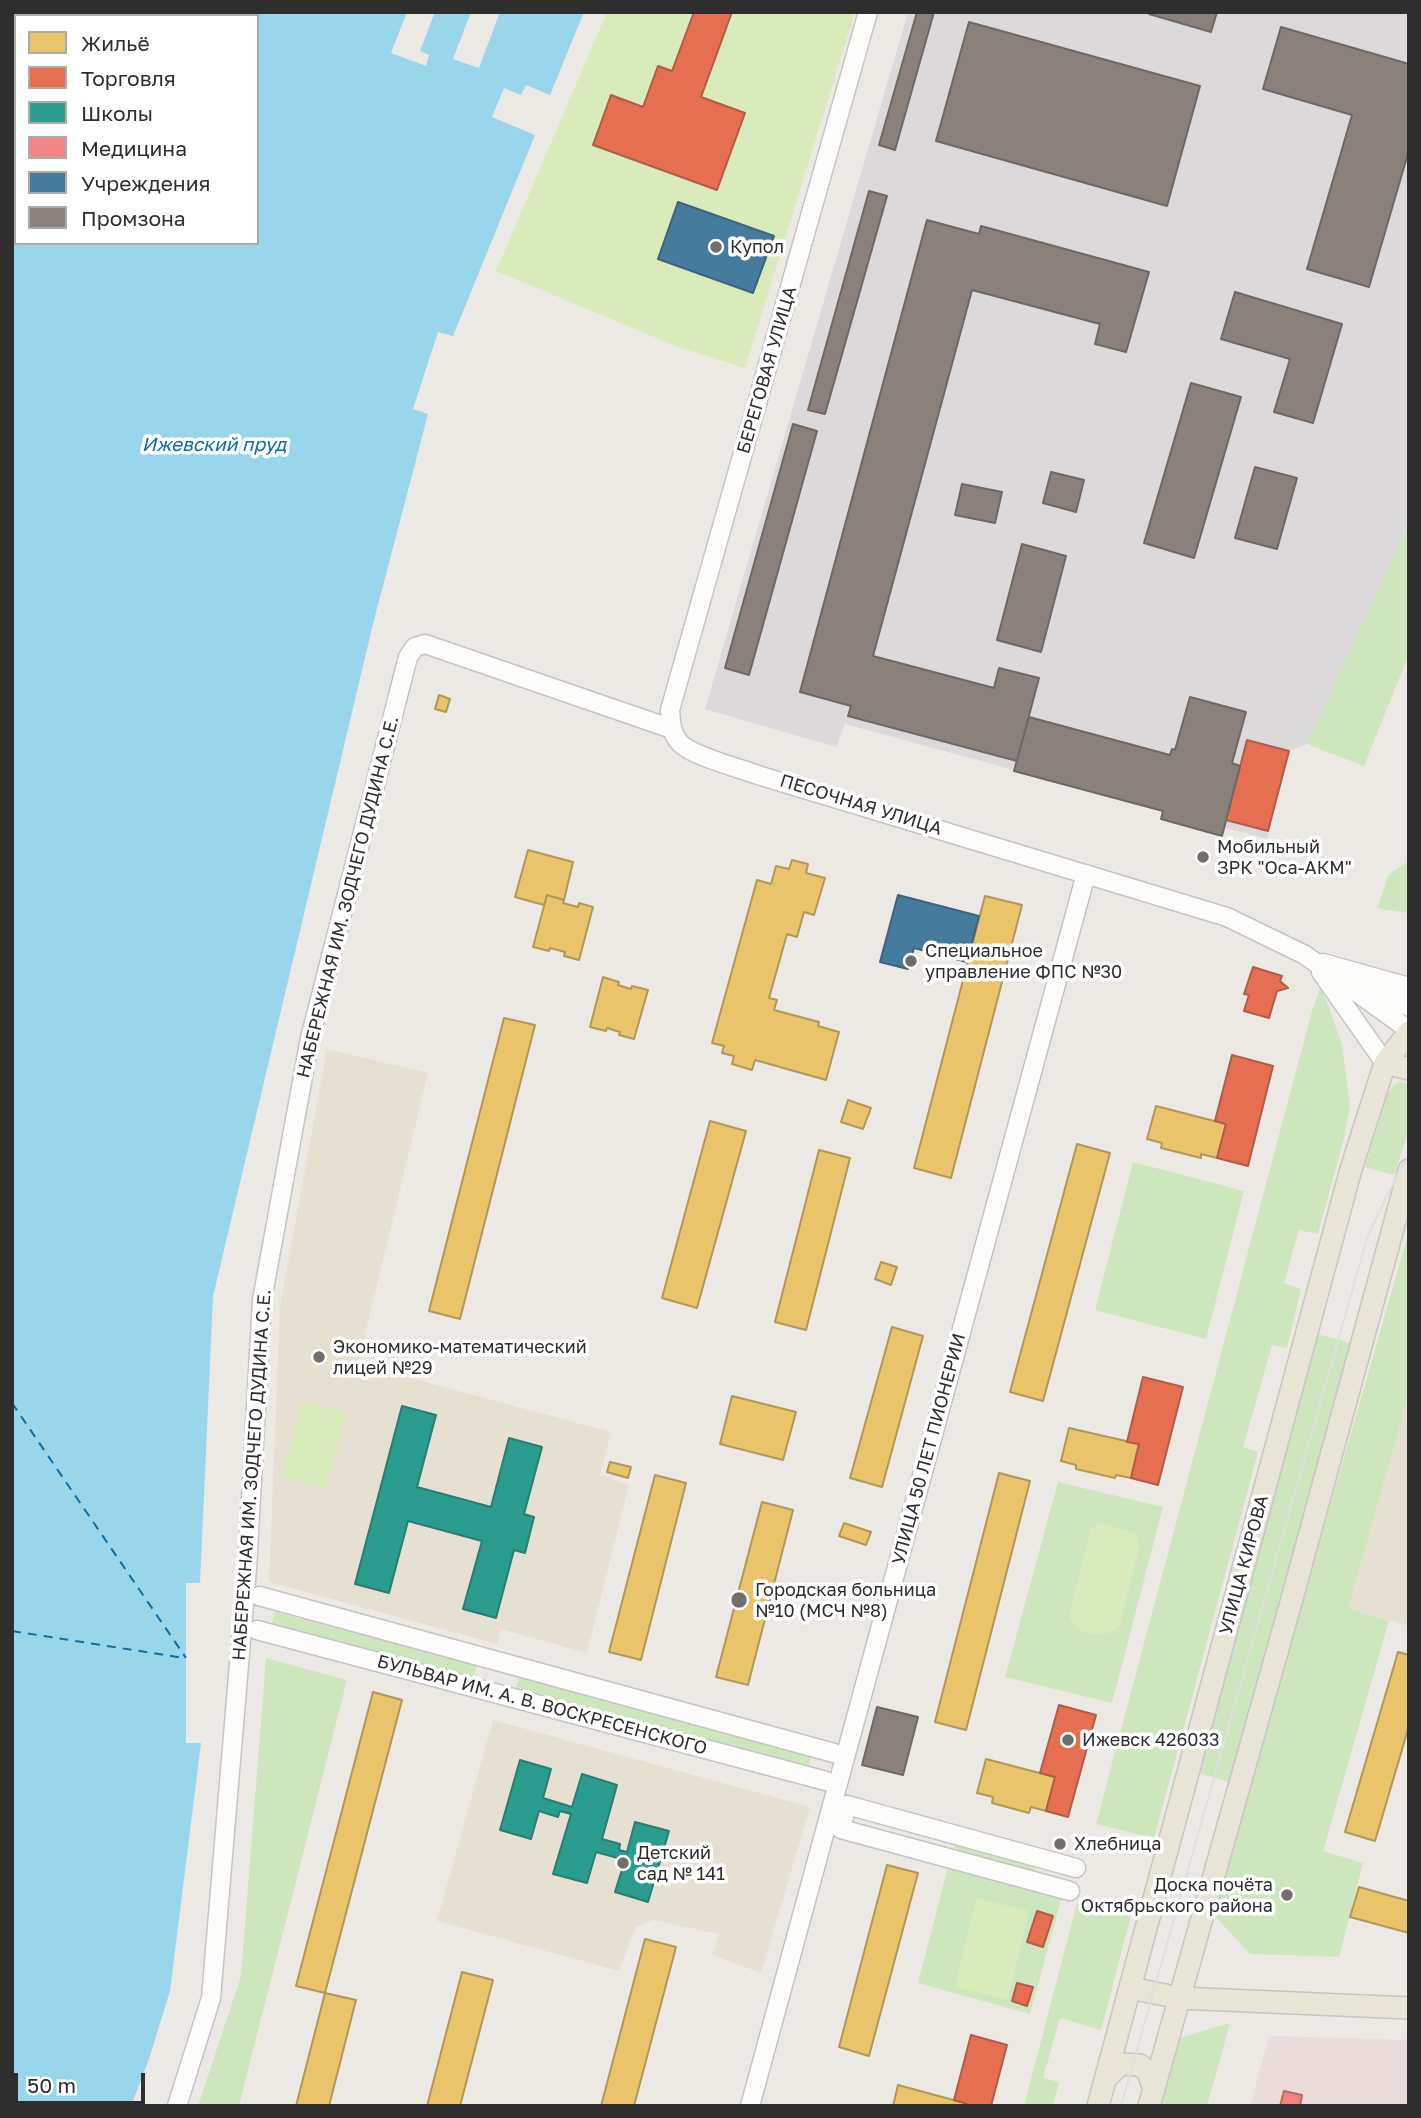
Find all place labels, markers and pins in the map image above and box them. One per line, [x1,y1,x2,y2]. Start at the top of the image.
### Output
place label: Купол [730,236,784,258]
marker: Купол [708,239,724,255]
place label: Мобильный ЗРК "Оса-АКМ" [1217,836,1352,878]
marker: Мобильный ЗРК "Оса-АКМ" [1195,849,1211,865]
place label: Специальное управление ФПС №30 [925,940,1122,982]
marker: Специальное управление ФПС №30 [903,953,919,969]
place label: Экономико-математический лицей №29 [333,1336,587,1378]
marker: Экономико-математический лицей №29 [311,1349,327,1365]
place label: Городская больница №10 (МСЧ №8) [755,1579,936,1622]
marker: Городская больница №10 (МСЧ №8) [729,1590,749,1610]
place label: Ижевск 426033 [1082,1729,1220,1751]
marker: Ижевск 426033 [1060,1732,1076,1748]
place label: Хлебница [1074,1833,1161,1855]
marker: Хлебница [1052,1836,1068,1852]
place label: Детский сад № 141 [637,1842,725,1884]
marker: Детский сад № 141 [615,1855,631,1871]
place label: Доска почёта Октябрьского района [1081,1874,1273,1916]
marker: Доска почёта Октябрьского района [1279,1887,1295,1903]

